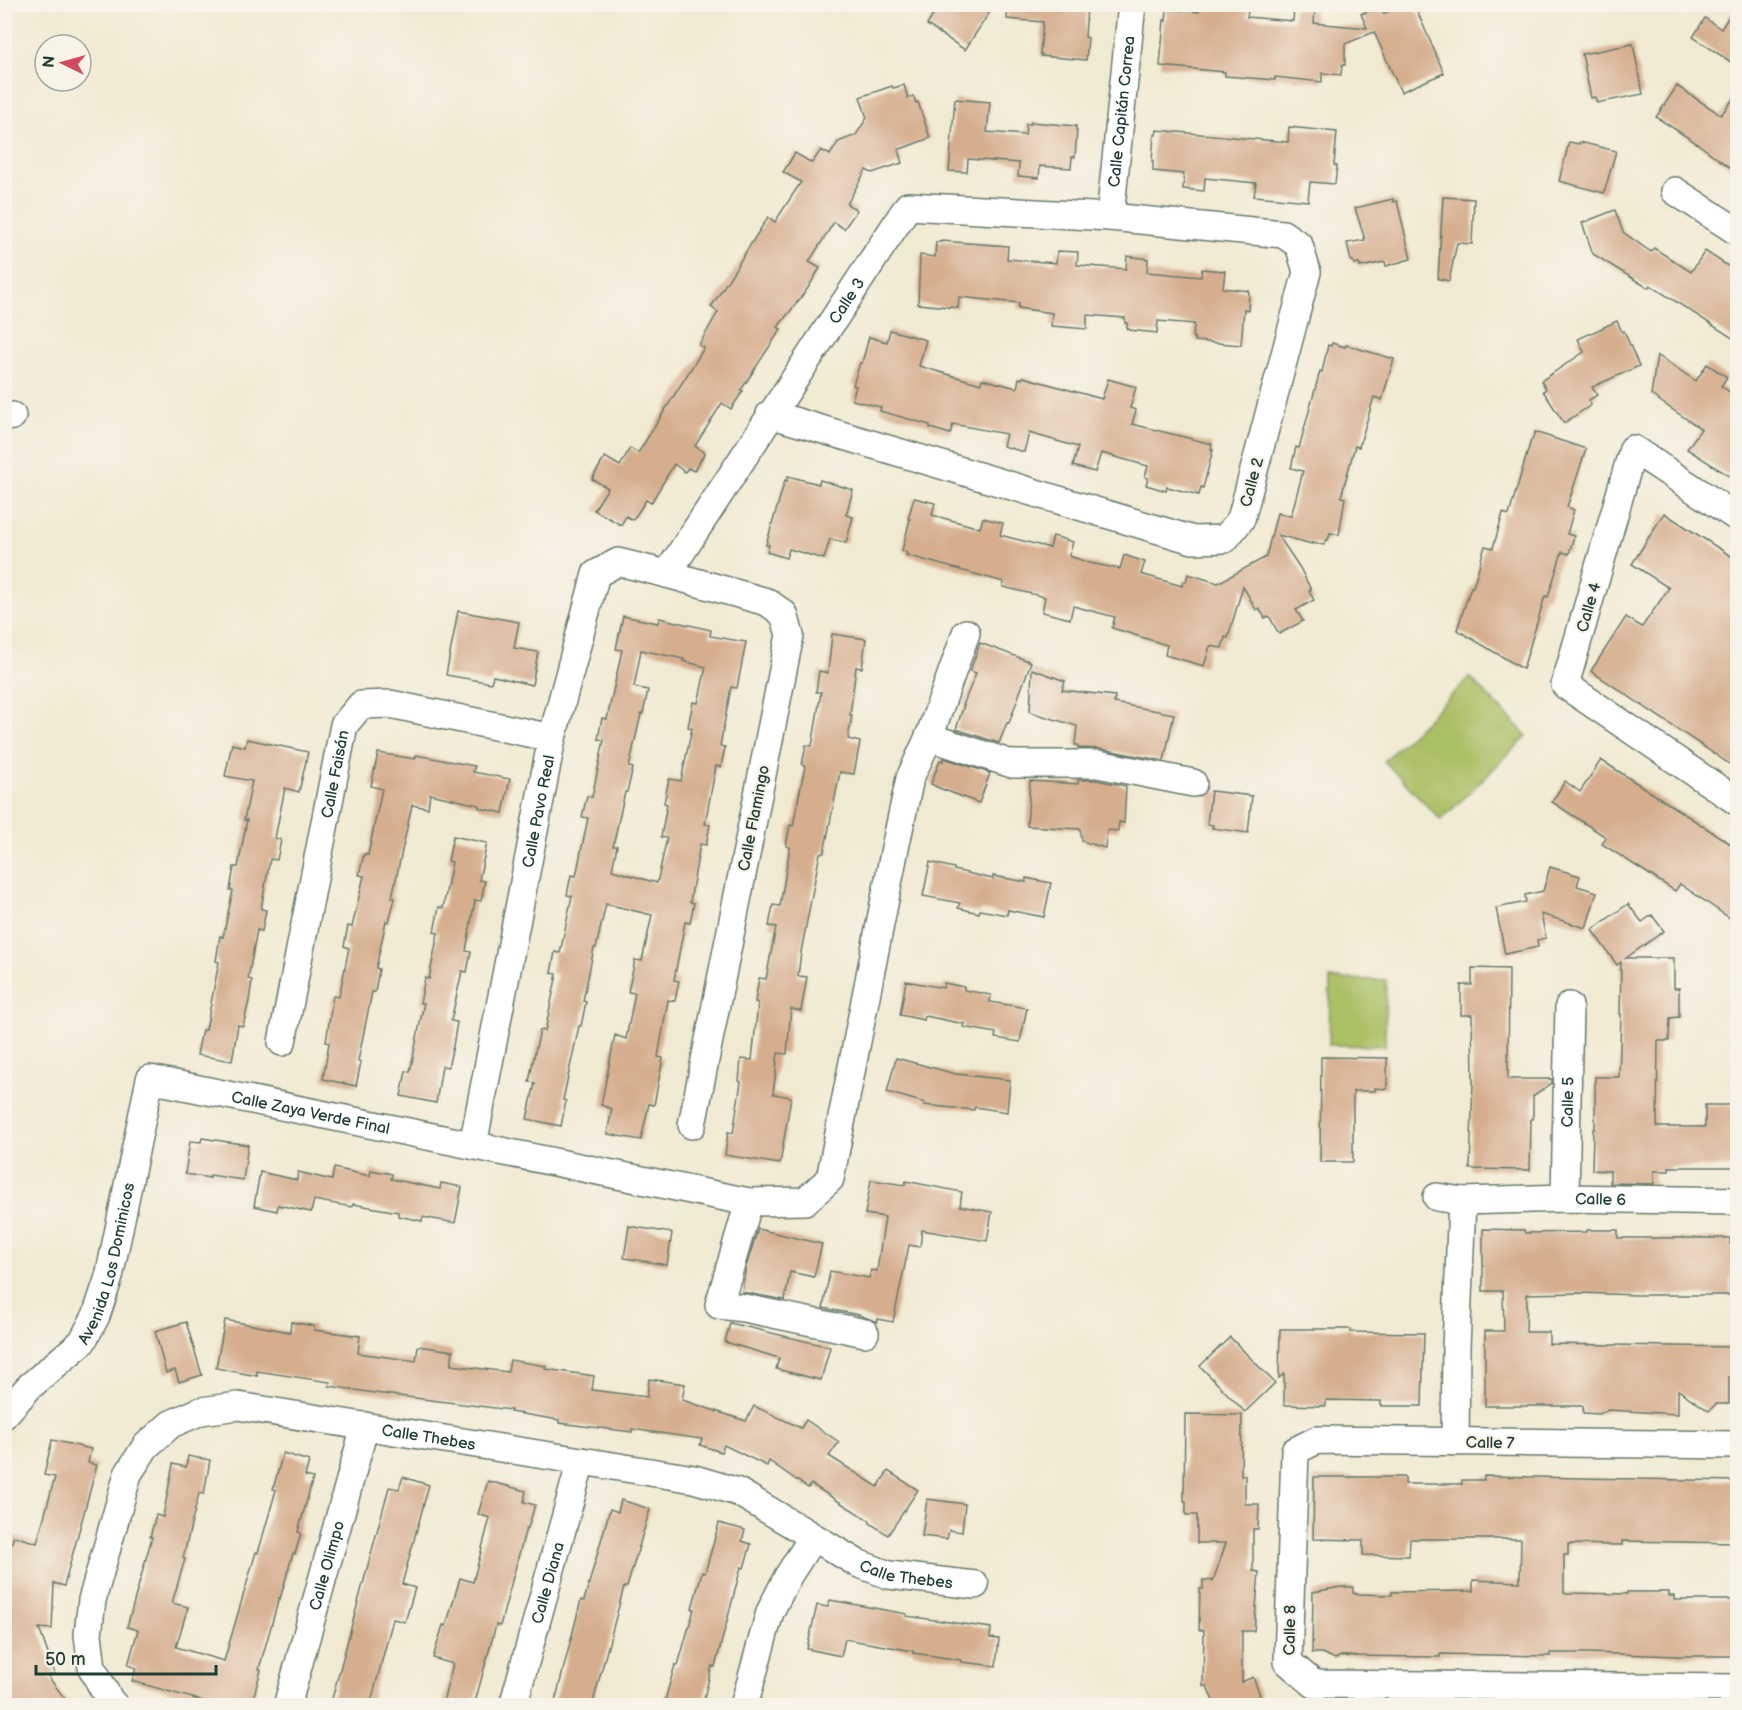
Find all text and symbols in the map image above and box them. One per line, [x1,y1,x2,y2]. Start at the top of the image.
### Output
north arrow [33,33,93,93]
street label: Calle Capitán Correa [1105,35,1140,188]
text: N [40,55,60,69]
street label: Calle 3 [825,275,869,328]
street label: Calle 2 [1237,455,1268,509]
street label: Calle 4 [1573,580,1606,635]
street label: Calle Faisán [318,729,354,820]
street label: Calle Pavo Real [519,754,559,869]
street label: Calle Flamingo [735,764,774,873]
street label: Calle 5 [1558,1077,1579,1127]
street label: Calle Zaya Verde Final [229,1088,391,1139]
street label: Avenida Los Dominicos [75,1181,139,1348]
street label: Calle 6 [1575,1190,1627,1210]
street label: Calle Thebes [380,1421,477,1455]
street label: Calle 7 [1465,1434,1515,1453]
street label: Calle Olimpo [306,1519,349,1613]
street label: Calle Diana [528,1540,569,1626]
street label: Calle Thebes [856,1557,954,1593]
street label: Calle 8 [1281,1605,1300,1655]
scale bar [36,1638,216,1676]
text: 50 m [45,1649,86,1670]

